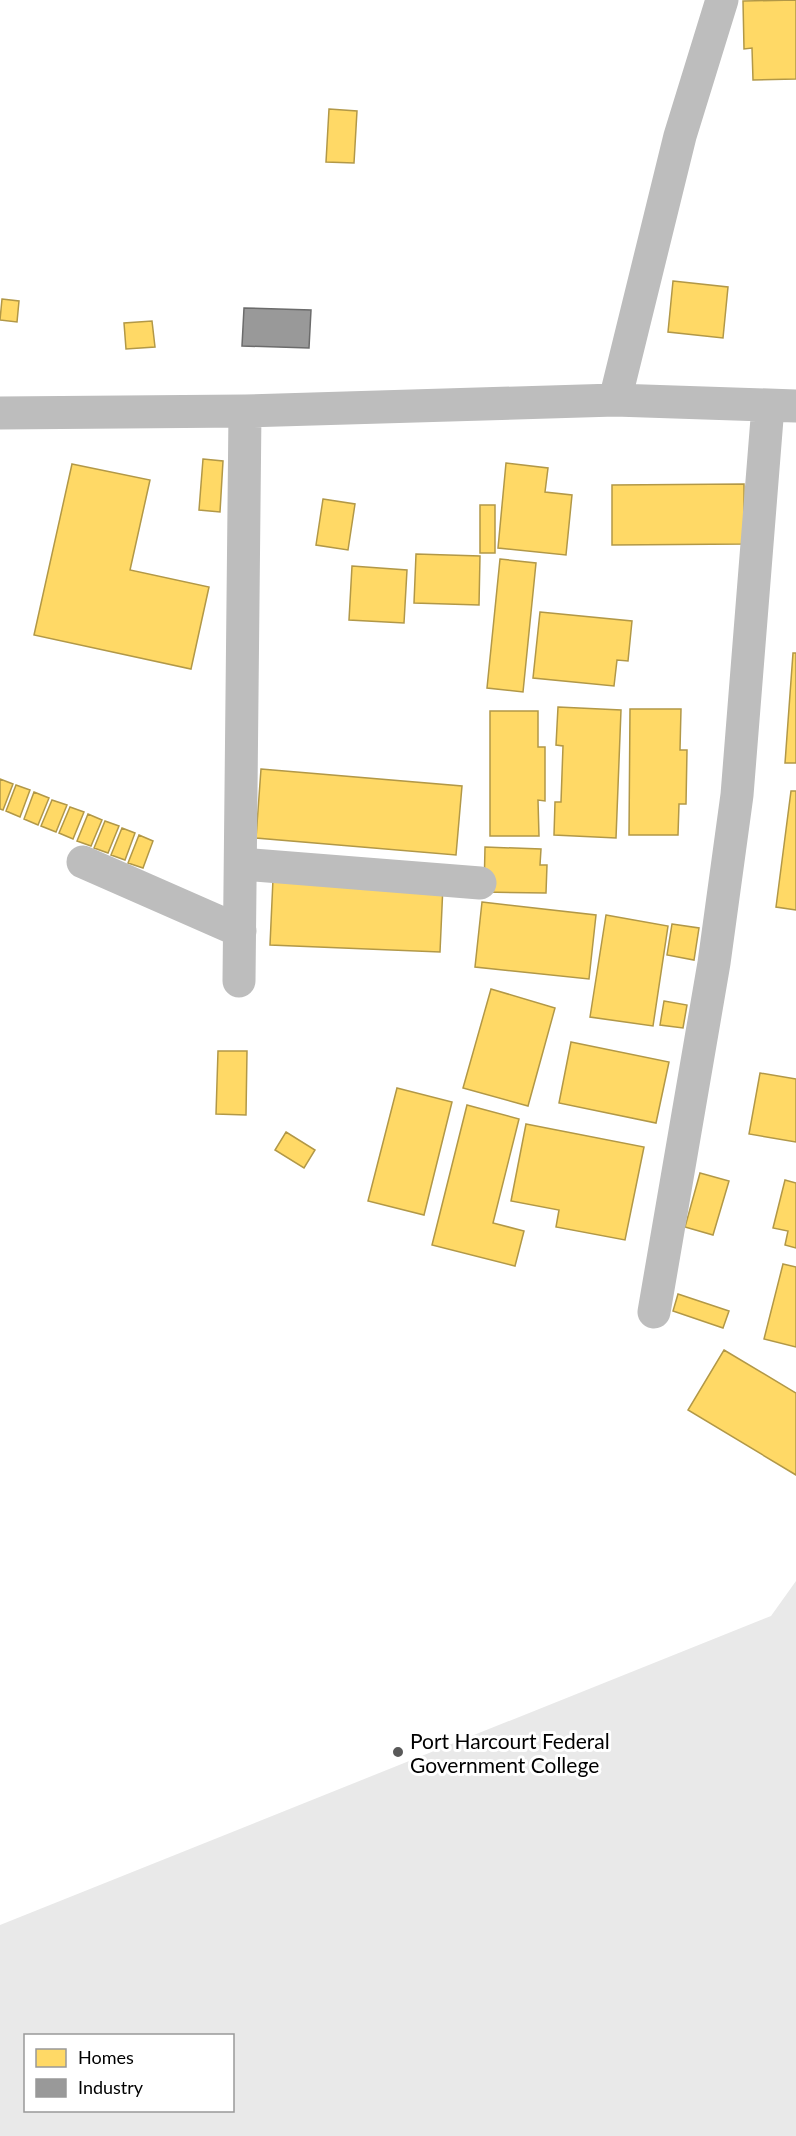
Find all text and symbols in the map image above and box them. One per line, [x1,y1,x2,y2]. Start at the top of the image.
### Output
place label: Port Harcourt Federal Government College [410,1728,610,1777]
marker: Port Harcourt Federal Government College [391,1745,405,1759]
legend [24,2034,234,2112]
text: Homes [78,2046,134,2068]
text: Industry [78,2076,144,2098]

